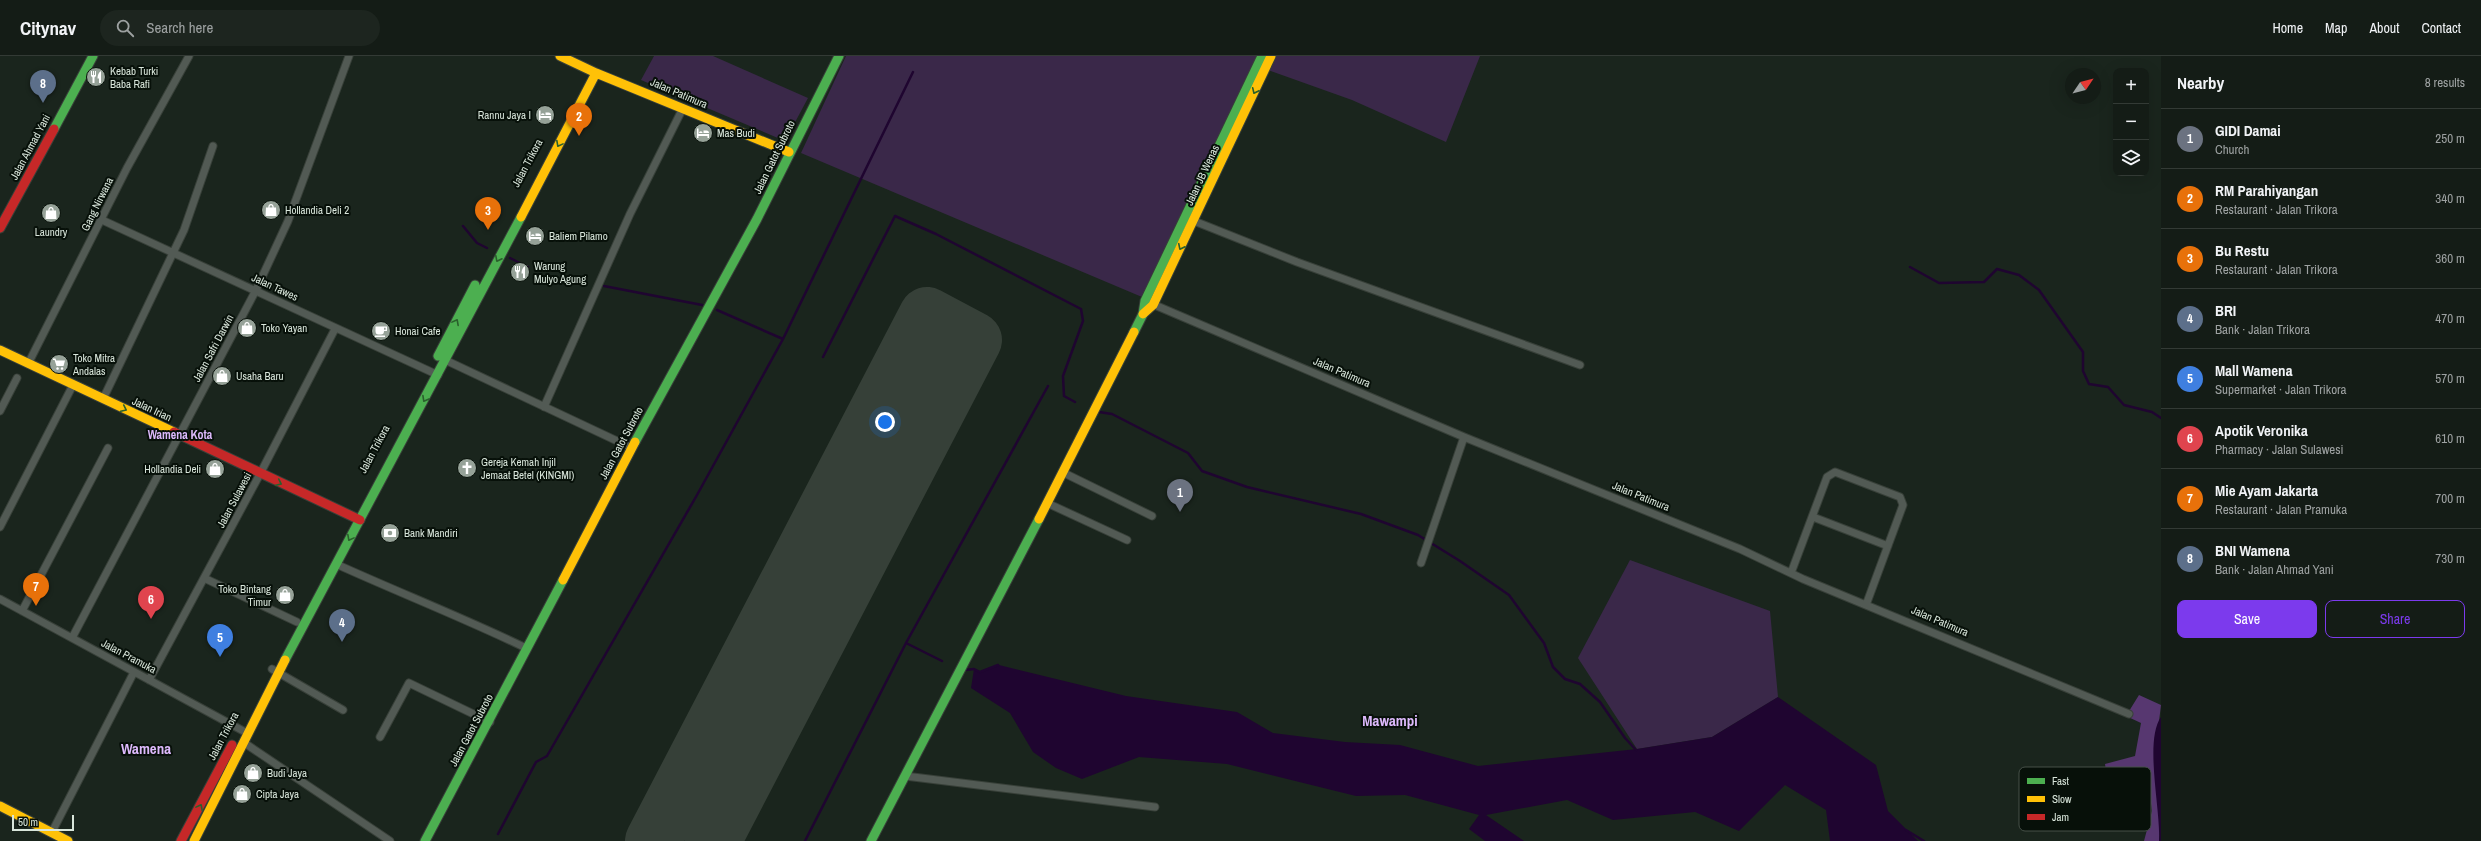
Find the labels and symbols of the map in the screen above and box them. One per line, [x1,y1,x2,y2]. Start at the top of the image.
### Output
place label: Kebab Turki Baba Rafi [110,64,158,91]
restaurant icon: Kebab Turki Baba Rafi [85,66,107,88]
north arrow [2065,68,2101,104]
pin: 8 [30,70,56,103]
street label: Jalan Patimura [648,75,710,111]
one-way arrow [1252,87,1260,95]
pin: 2 [566,103,592,136]
hotel icon: Rannu Jaya I [534,104,556,126]
place label: Rannu Jaya I [478,108,531,122]
street label: Jalan Ahmad Yani [7,112,53,182]
street label: Jalan Gatot Subroto [750,118,798,196]
hotel icon: Mas Budi [692,122,714,144]
place label: Mas Budi [717,126,755,140]
street label: Jalan Trikora [509,137,545,189]
one-way arrow [556,140,564,148]
street label: Jalan JB Wenas [1182,142,1222,207]
street label: Gang Nirwana [78,175,116,233]
pin: 3 [475,197,501,230]
shop icon: Hollandia Deli 2 [260,199,282,221]
shop icon: Laundry [40,202,62,224]
place label: Hollandia Deli 2 [285,203,349,217]
place label: Laundry [35,225,68,239]
hotel icon: Baliem Pilamo [524,225,546,247]
place label: Baliem Pilamo [549,229,608,243]
one-way arrow [1178,242,1186,250]
one-way arrow [495,255,503,263]
place label: Warung Mulyo Agung [534,259,586,286]
restaurant icon: Warung Mulyo Agung [509,261,531,283]
street label: Jalan Tawes [250,270,301,304]
street label: Jalan Safri Darwin [189,312,237,384]
shop icon: Toko Yayan [236,317,258,339]
one-way arrow [451,319,459,326]
cafe icon: Honai Cafe [370,320,392,342]
place label: Toko Yayan [261,321,307,335]
place label: Honai Cafe [395,324,441,338]
place label: Toko Mitra Andalas [72,351,115,378]
supermarket icon: Toko Mitra Andalas [48,353,70,375]
street label: Jalan Patimura [1311,354,1373,390]
shop icon: Usaha Baru [211,365,233,387]
place label: Usaha Baru [236,369,284,383]
street label: Jalan Irian [130,394,174,424]
one-way arrow [422,395,429,402]
one-way arrow [119,404,127,412]
street label: Jalan Gatot Subroto [596,404,646,482]
your location [875,412,895,432]
street label: Jalan Trikora [356,423,392,475]
district label: Wamena Kota [148,427,213,443]
place label: Gereja Kemah Injil Jemaat Betel (KINGMI) [481,455,574,482]
church icon: Gereja Kemah Injil Jemaat Betel (KINGMI) [456,457,478,479]
shop icon: Hollandia Deli [204,458,226,480]
place label: Hollandia Deli [144,462,201,476]
street label: Jalan Sulawesi [214,470,254,530]
one-way arrow [275,478,283,486]
street label: Jalan Patimura [1610,478,1672,514]
pin: 1 [1167,479,1193,512]
bank icon: Bank Mandiri [379,522,401,544]
place label: Bank Mandiri [404,526,458,540]
one-way arrow [347,534,355,542]
pin: 7 [23,573,49,606]
place label: Toko Bintang Timur [218,582,271,609]
shop icon: Toko Bintang Timur [274,584,296,606]
pin: 6 [138,586,164,619]
street label: Jalan Patimura [1909,603,1971,639]
pin: 4 [329,609,355,642]
pin: 5 [207,624,233,657]
street label: Jalan Pramuka [99,636,159,676]
street label: Jalan Gatot Subroto [446,691,496,769]
street label: Jalan Trikora [205,710,241,762]
district label: Mawampi [1362,710,1418,731]
district label: Wamena [121,738,171,759]
shop icon: Budi Jaya [242,762,264,784]
place label: Budi Jaya [267,766,307,780]
legend [2019,767,2151,831]
text: Fast [2052,774,2070,788]
shop icon: Cipta Jaya [231,783,253,805]
place label: Cipta Jaya [256,787,299,801]
text: Slow [2052,792,2072,806]
one-way arrow [195,804,202,811]
text: Jam [2052,810,2069,824]
scale bar [12,813,74,832]

